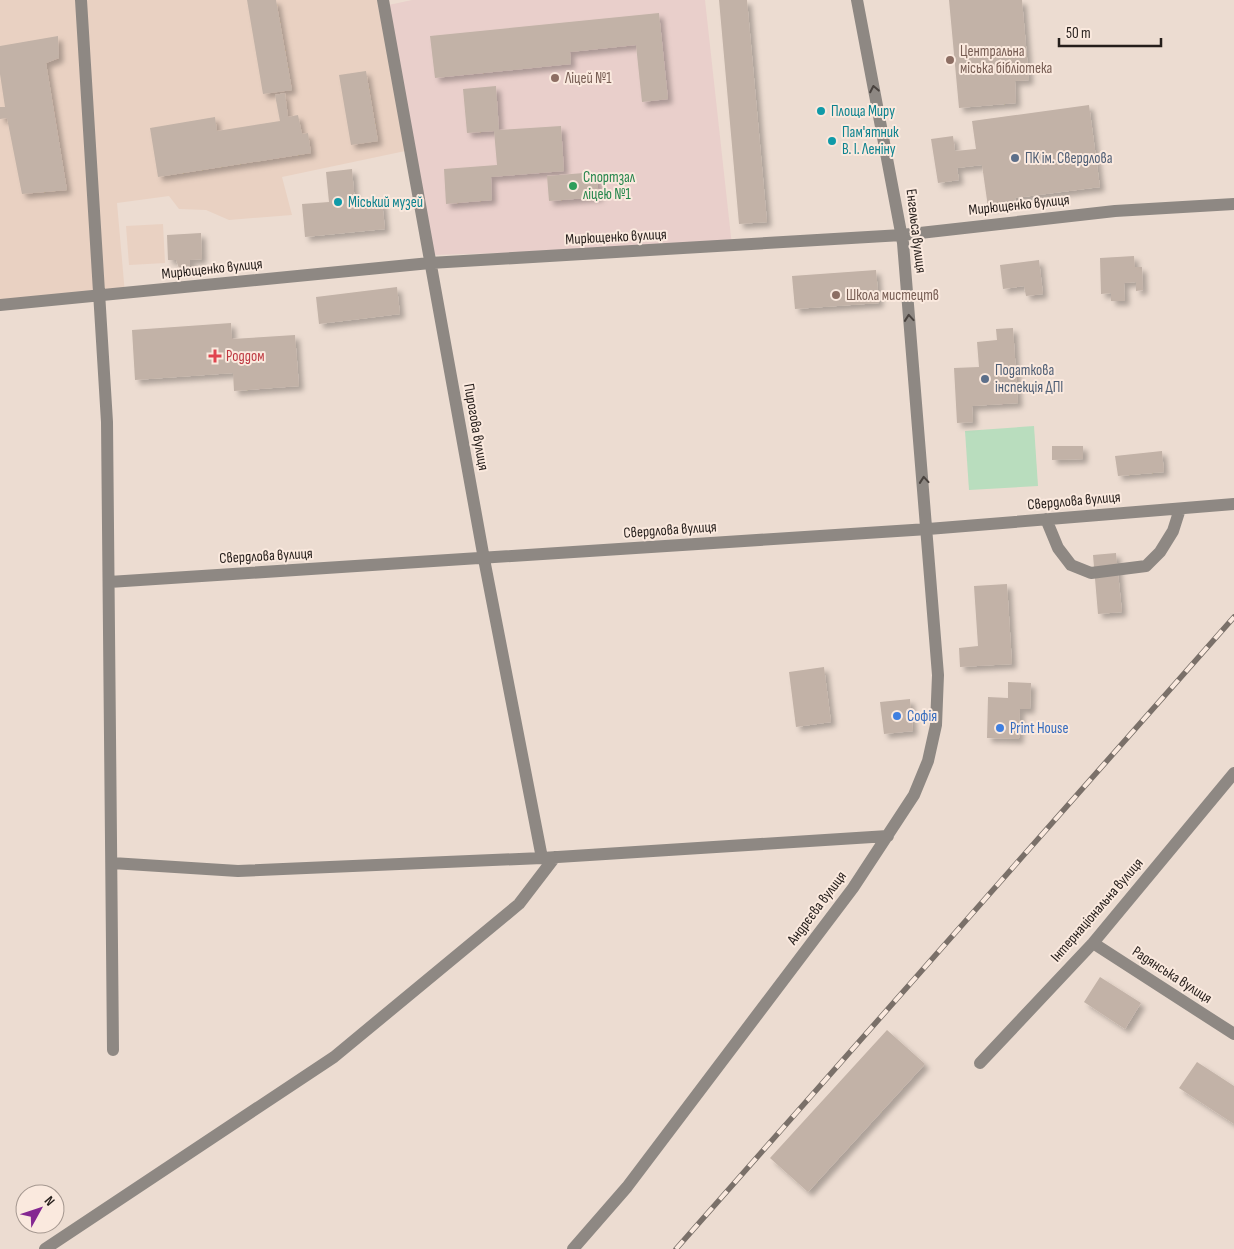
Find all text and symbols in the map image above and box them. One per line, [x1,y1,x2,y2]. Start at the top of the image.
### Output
scale bar [1059,15,1162,47]
text: 50 m [1066,24,1091,43]
place label: Центральна міська бібліотека [960,42,1053,78]
marker: Центральна міська бібліотека [944,54,956,66]
place label: Ліцей №1 [564,69,612,88]
marker: Ліцей №1 [549,72,561,84]
one-way arrow [870,84,880,93]
place label: Площа Миру [831,102,895,121]
marker: Площа Миру [815,105,827,117]
place label: Пам'ятник В. І. Леніну [842,123,899,159]
marker: Пам'ятник В. І. Леніну [826,135,838,147]
place label: ПК ім. Свердлова [1025,149,1113,168]
marker: ПК ім. Свердлова [1009,152,1021,164]
place label: Спортзал ліцею №1 [583,168,636,204]
marker: Спортзал ліцею №1 [567,180,579,192]
street label: Енгельса вулиця [901,188,931,274]
street label: Мирющенко вулиця [968,190,1071,220]
place label: Міський музей [348,193,423,212]
marker: Міський музей [332,196,344,208]
street label: Мирющенко вулиця [565,225,667,249]
street label: Мирющенко вулиця [161,254,264,284]
place label: Школа мистецтв [846,286,939,305]
marker: Школа мистецтв [830,289,842,301]
one-way arrow [904,314,915,322]
place label: Роддом [226,347,265,366]
marker: Роддом [208,349,222,363]
place label: Податкова інспекція ДПІ [995,361,1063,397]
marker: Податкова інспекція ДПІ [979,373,991,385]
street label: Пирогова вулиця [459,382,493,472]
one-way arrow [918,476,929,484]
street label: Свердлова вулиця [1027,487,1122,515]
street label: Свердлова вулиця [623,517,717,543]
street label: Свердлова вулиця [219,544,313,568]
place label: Софія [907,707,937,726]
marker: Софія [891,710,903,722]
place label: Print House [1010,719,1068,738]
marker: Print House [994,722,1006,734]
street label: Інтернаціональна вулиця [1047,854,1147,966]
street label: Андрєєва вулиця [783,867,851,949]
street label: Радянська вулиця [1128,942,1216,1008]
north arrow [15,1184,65,1234]
text: N [41,1193,58,1209]

